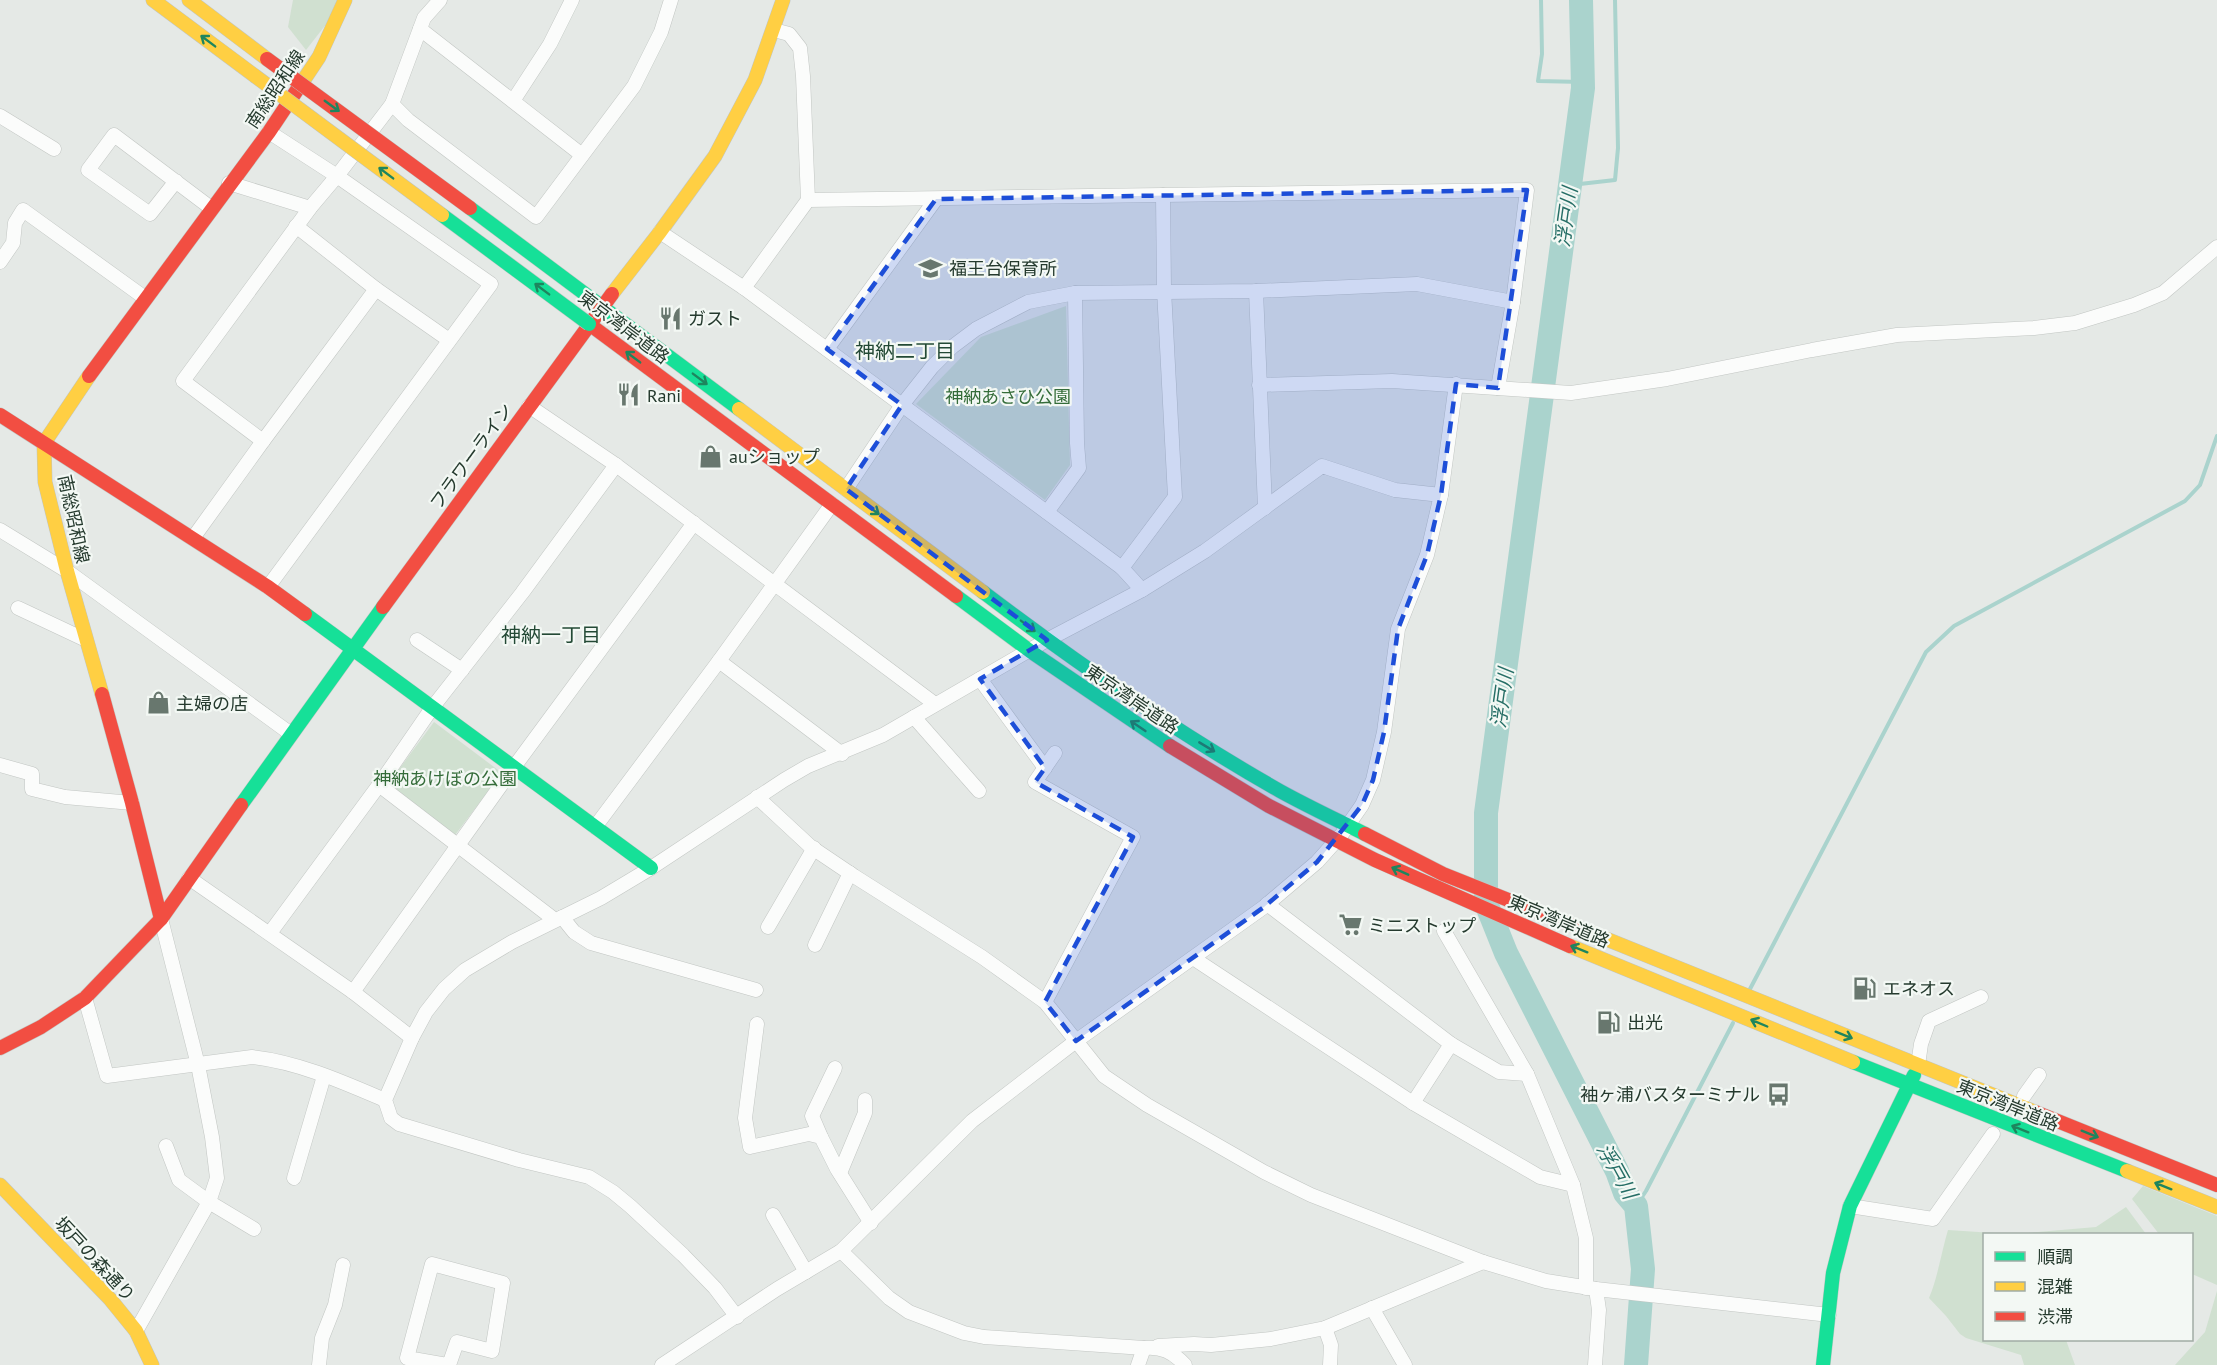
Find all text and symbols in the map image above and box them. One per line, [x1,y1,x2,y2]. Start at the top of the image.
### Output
one-way arrow [200,35,216,48]
street label: 南総昭和線 [240,45,310,133]
one-way arrow [323,100,339,112]
one-way arrow [378,167,394,179]
water label: 浮戸川 [1549,184,1583,249]
school or university icon: 福王台保育所 [918,255,944,281]
place label: 福王台保育所 [949,257,1057,280]
one-way arrow [535,283,551,295]
street label: 東京湾岸道路 [574,285,674,369]
restaurant icon: ガスト [657,305,683,331]
place label: ガスト [688,307,742,330]
district label: 神納二丁目 [855,338,955,364]
one-way arrow [626,350,642,363]
one-way arrow [691,373,707,385]
restaurant icon: Rani [616,382,642,408]
place label: Rani [647,384,681,407]
park label: 神納あさひ公園 [945,385,1071,408]
street label: フラワーライン [425,398,517,514]
shop icon: auショップ [698,443,724,469]
place label: auショップ [729,445,820,468]
street label: 南総昭和線 [53,473,95,565]
one-way arrow [864,502,880,515]
one-way arrow [1020,619,1036,632]
district label: 神納一丁目 [501,622,601,648]
street label: 東京湾岸道路 [1081,659,1183,739]
water label: 浮戸川 [1485,665,1519,730]
shop icon: 主婦の店 [145,690,171,716]
place label: 主婦の店 [176,692,248,715]
one-way arrow [1131,720,1147,732]
one-way arrow [1198,741,1215,753]
park label: 神納あけぼの公園 [373,767,517,790]
one-way arrow [1392,865,1410,877]
street label: 東京湾岸道路 [1505,889,1613,953]
supermarket icon: ミニストップ [1337,912,1363,938]
place label: ミニストップ [1368,914,1476,937]
one-way arrow [1570,943,1589,954]
fuel station icon: エネオス [1852,975,1878,1001]
place label: エネオス [1883,977,1955,1000]
fuel station icon: 出光 [1596,1009,1622,1035]
place label: 出光 [1627,1011,1663,1034]
one-way arrow [1751,1017,1769,1028]
one-way arrow [1835,1030,1853,1041]
street label: 東京湾岸道路 [1954,1074,2062,1136]
bus stop icon: 袖ヶ浦バスターミナル [1765,1081,1791,1107]
place label: 袖ヶ浦バスターミナル [1580,1083,1760,1106]
one-way arrow [2011,1123,2029,1134]
one-way arrow [2080,1129,2098,1140]
water label: 浮戸川 [1591,1138,1644,1205]
one-way arrow [2154,1179,2172,1190]
street label: 坂戸の森通り [50,1212,140,1306]
legend [1983,1233,2193,1341]
text: 順調 [2037,1245,2073,1268]
text: 混雑 [2037,1275,2073,1298]
text: 渋滞 [2037,1305,2073,1328]

